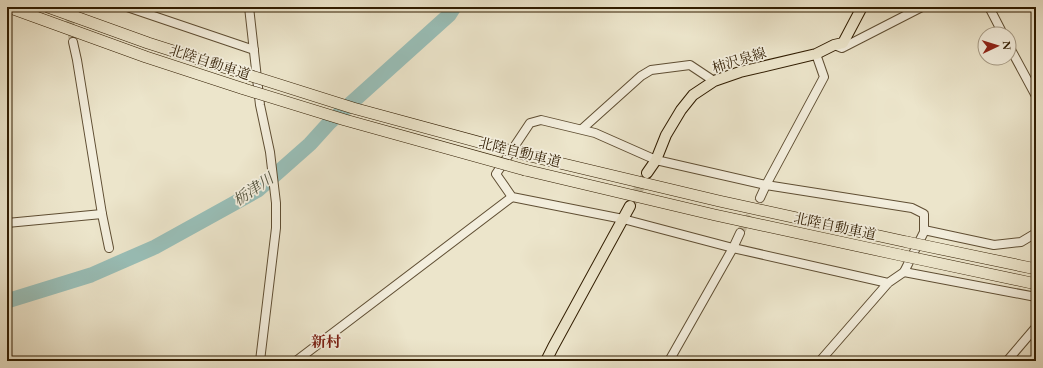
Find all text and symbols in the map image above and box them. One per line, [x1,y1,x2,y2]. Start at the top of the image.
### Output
north arrow [977,26,1017,66]
street label: 北陸自動車道 [167,40,253,84]
text: N [1000,40,1014,50]
street label: 柿沢泉線 [710,43,768,77]
street label: 北陸自動車道 [477,133,563,171]
water label: 栃津川 [229,167,279,209]
street label: 北陸自動車道 [792,208,878,244]
district label: 新村 [311,332,341,351]

